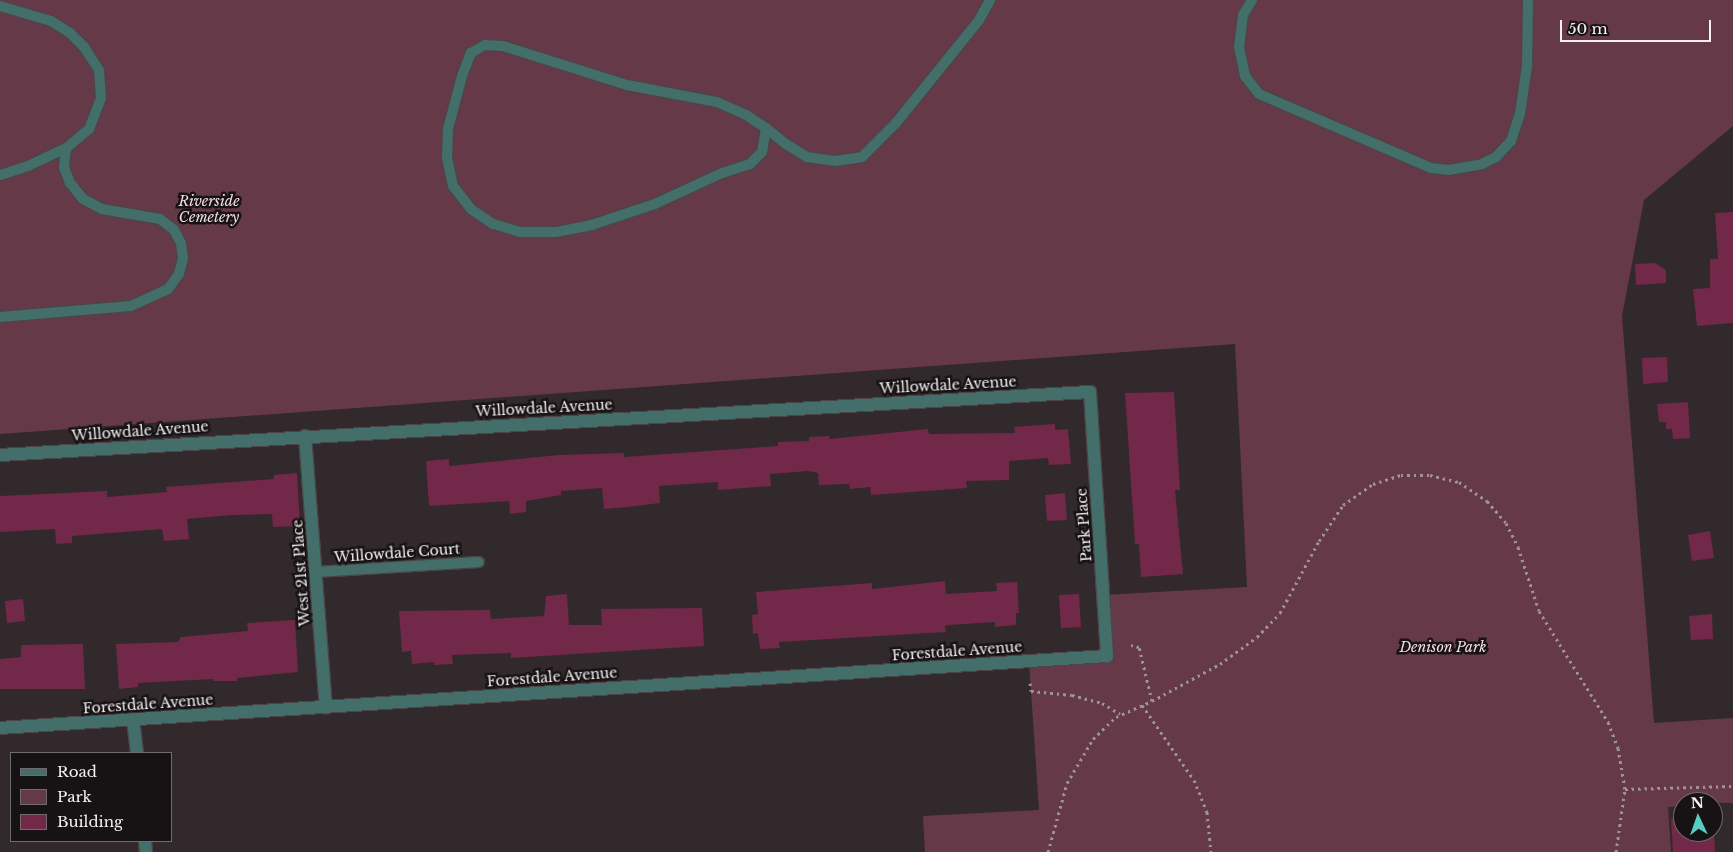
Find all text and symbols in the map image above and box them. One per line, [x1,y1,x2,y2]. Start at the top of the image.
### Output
scale bar [1563,10,1714,42]
text: 50 m [1568,19,1608,38]
park label: Riverside Cemetery [178,193,240,226]
street label: Willowdale Avenue [879,373,1017,397]
street label: Willowdale Avenue [475,396,613,420]
street label: Willowdale Avenue [71,418,209,444]
street label: Park Place [1073,488,1095,562]
street label: West 21st Place [289,519,313,627]
street label: Willowdale Court [333,540,461,566]
street label: Forestdale Avenue [891,638,1023,664]
park label: Denison Park [1399,639,1487,655]
street label: Forestdale Avenue [486,664,618,690]
street label: Forestdale Avenue [82,691,214,717]
legend [10,752,172,842]
text: Road [57,762,97,781]
text: Park [57,787,92,806]
north arrow [1673,792,1723,842]
text: N [1690,794,1704,812]
text: Building [57,812,123,831]

